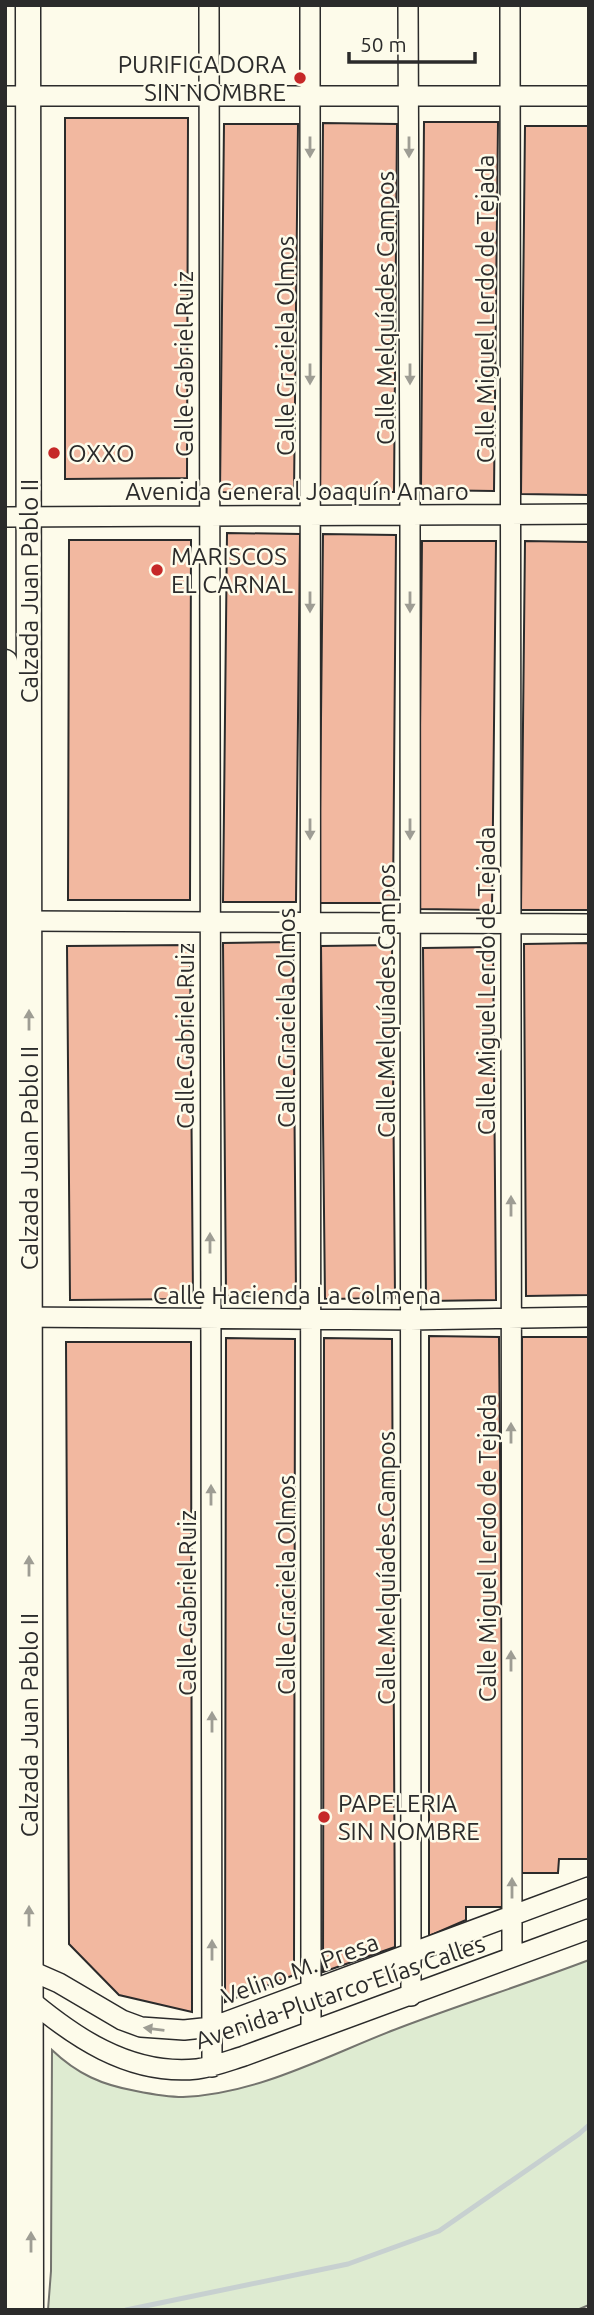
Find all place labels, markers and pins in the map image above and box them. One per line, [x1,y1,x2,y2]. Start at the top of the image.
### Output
place label: PURIFICADORA SIN NOMBRE [118,51,286,106]
marker: PURIFICADORA SIN NOMBRE [292,70,308,86]
place label: OXXO [68,440,135,467]
marker: OXXO [46,445,62,461]
place label: MARISCOS EL CARNAL [171,543,293,598]
marker: MARISCOS EL CARNAL [149,562,165,578]
place label: PAPELERIA SIN NOMBRE [338,1790,480,1845]
marker: PAPELERIA SIN NOMBRE [316,1809,332,1825]

